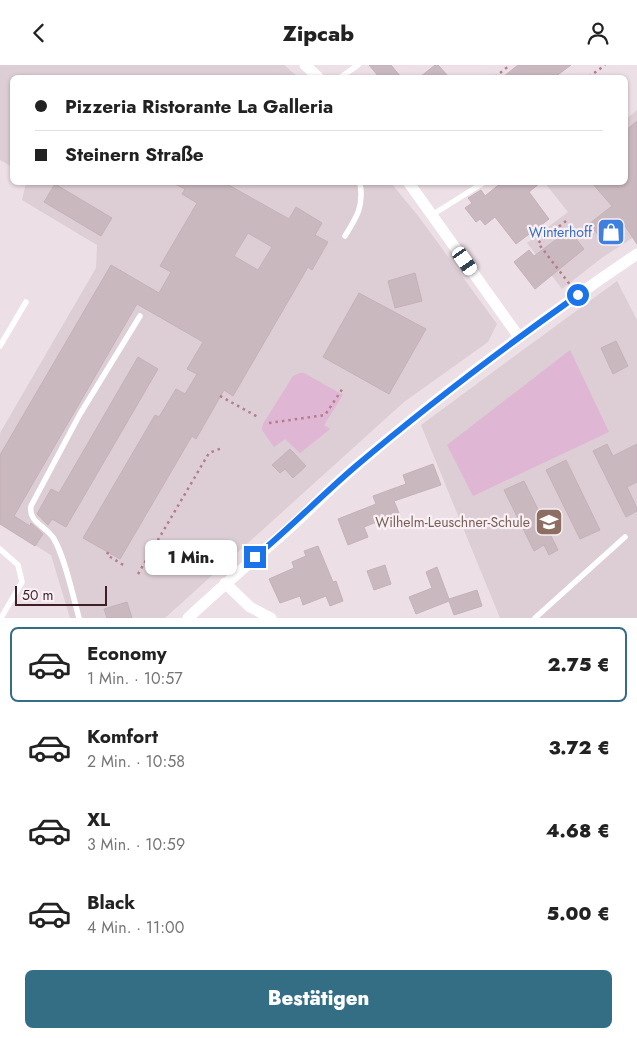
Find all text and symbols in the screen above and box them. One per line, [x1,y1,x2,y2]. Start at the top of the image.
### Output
text: Zipcab [283,17,354,49]
icon: back [25,19,53,47]
icon: person [584,19,612,47]
text: Pizzeria Ristorante La Galleria [65,93,333,120]
text: Steinern Straße [65,141,204,168]
shop icon: Winterhoff [596,217,626,247]
place label: Winterhoff [529,222,593,242]
car [450,244,479,278]
route start [567,284,589,306]
school or university icon: Wilhelm-Leuschner-Schule [534,507,564,537]
place label: Wilhelm-Leuschner-Schule [375,512,530,532]
callout: 1 Min. [145,539,238,575]
text: 1 Min. [167,546,215,569]
route end [244,546,266,568]
scale bar [15,583,108,606]
text: 50 m [22,585,53,605]
text: Economy [87,640,167,667]
icon: car [27,642,72,687]
text: 2.75 € [548,651,610,678]
text: 1 Min. · 10:57 [87,667,183,690]
text: Komfort [87,723,158,750]
icon: car [27,725,72,770]
text: 3.72 € [548,734,610,761]
text: 2 Min. · 10:58 [87,750,185,773]
text: XL [87,806,110,833]
icon: car [27,808,72,853]
text: 4.68 € [546,817,610,844]
text: 3 Min. · 10:59 [87,833,185,856]
text: Black [87,889,135,916]
icon: car [27,891,72,936]
text: 5.00 € [547,900,610,927]
text: 4 Min. · 11:00 [87,916,184,939]
button: Bestätigen [25,970,612,1028]

